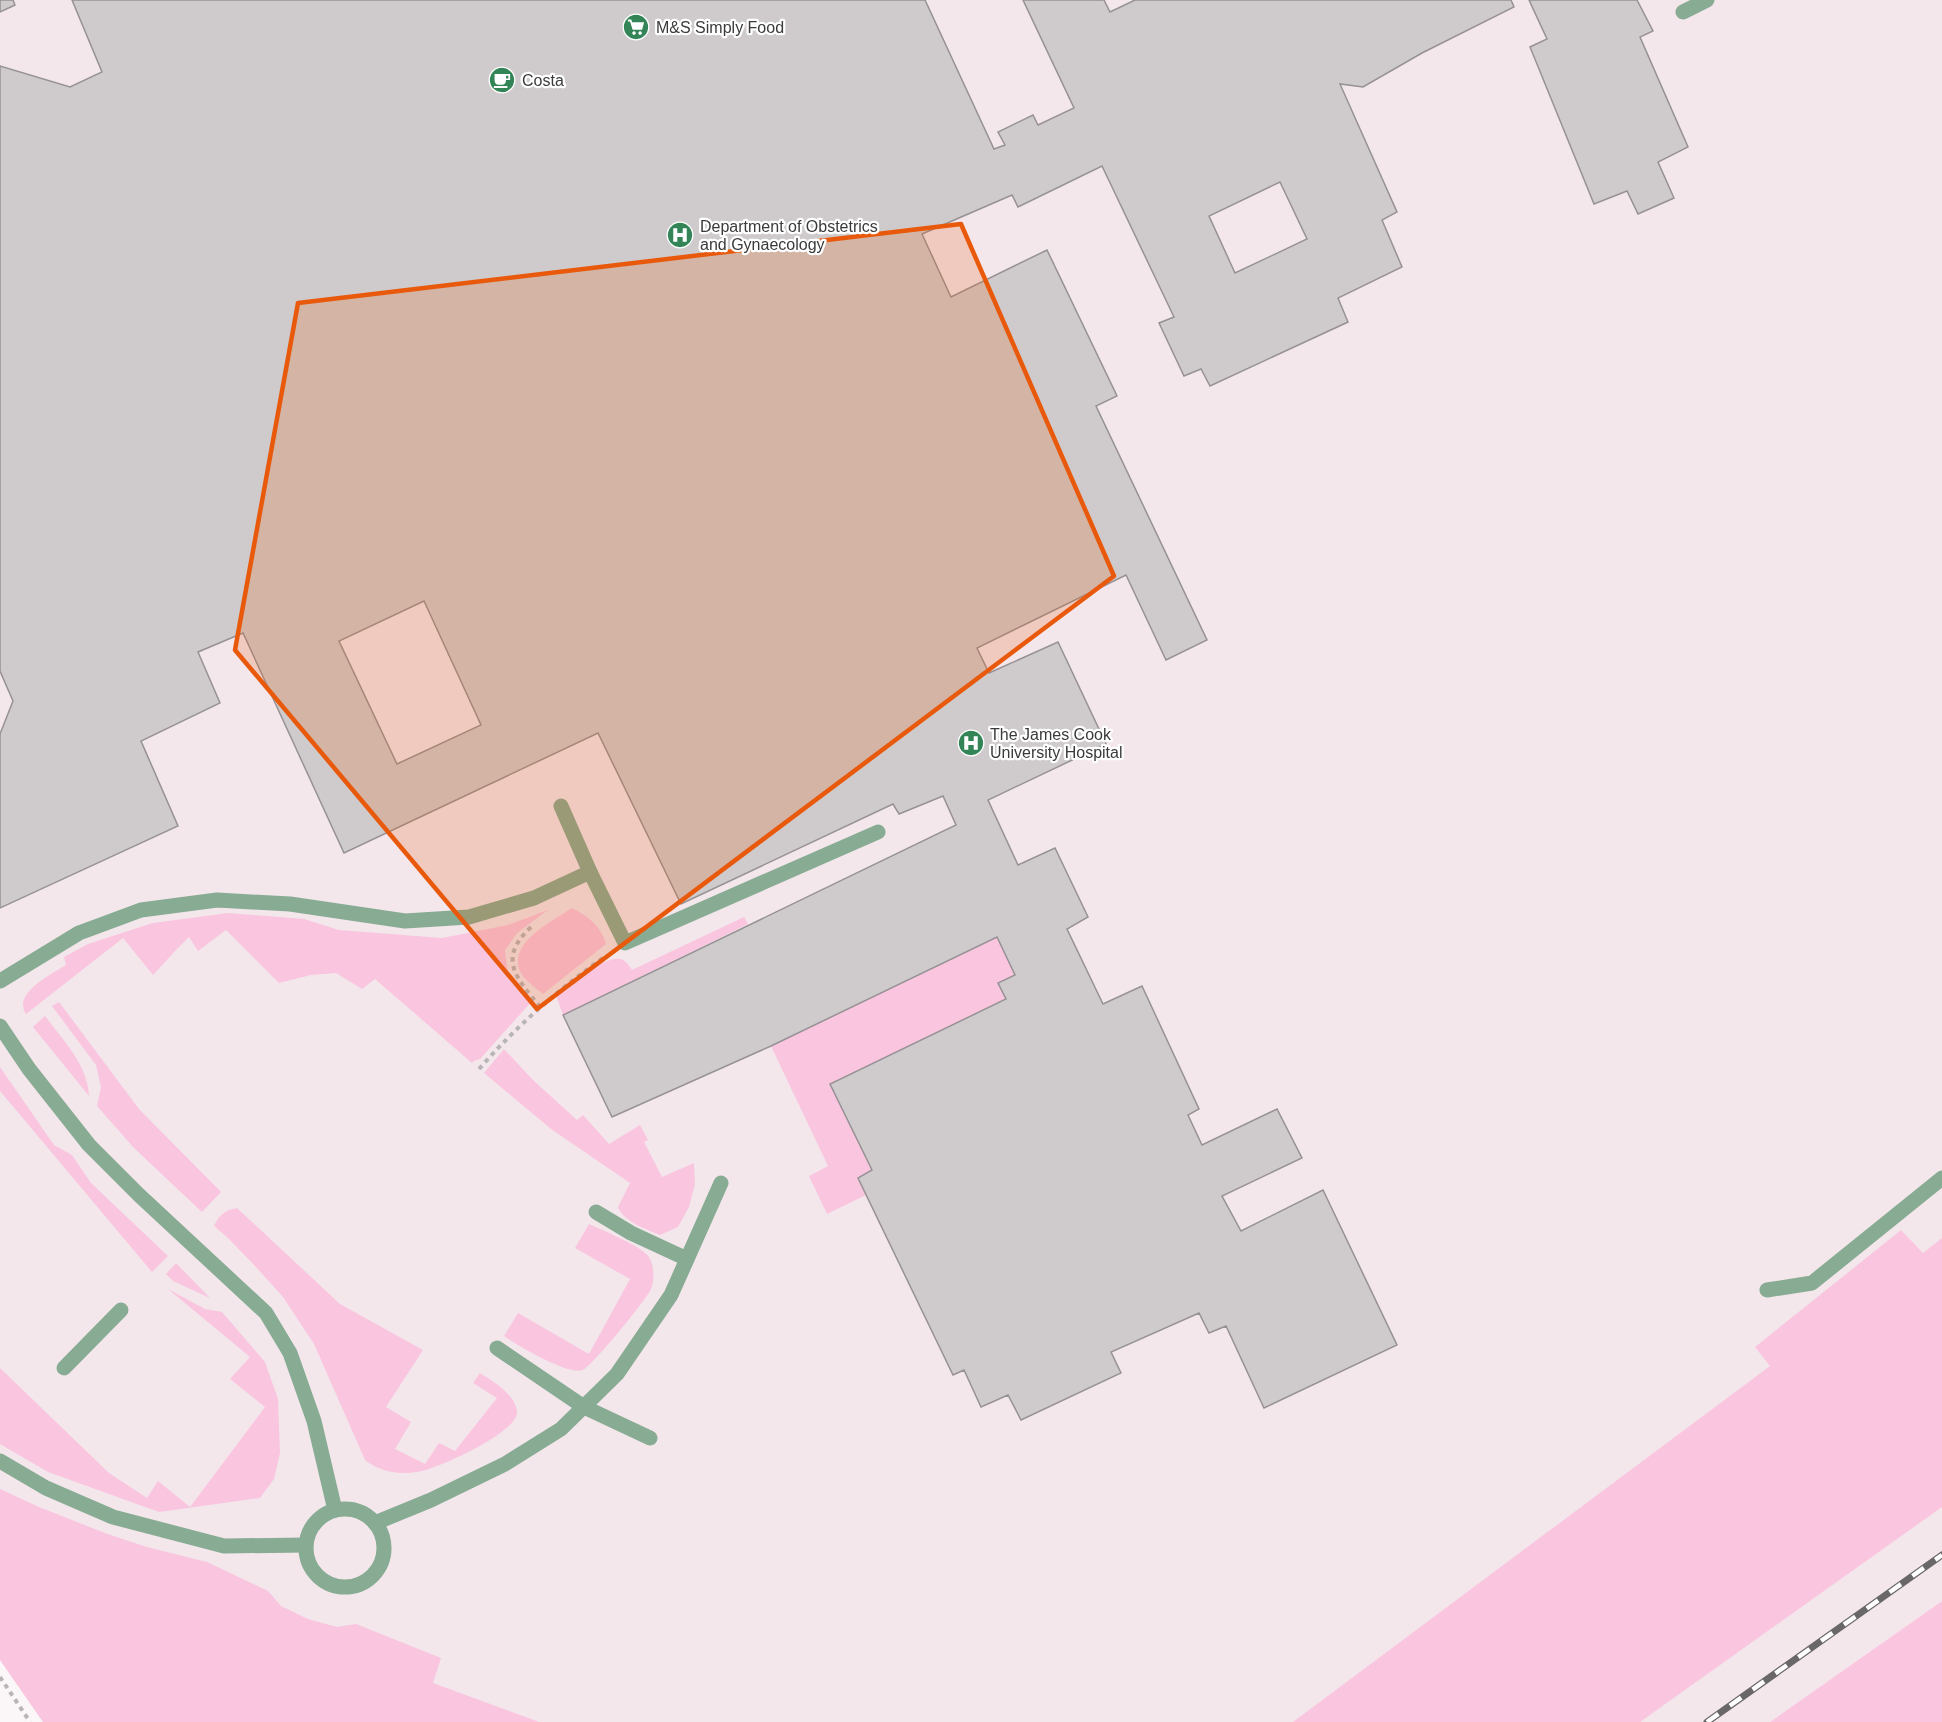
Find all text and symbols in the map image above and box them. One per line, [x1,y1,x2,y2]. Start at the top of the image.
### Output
supermarket icon: M&S Simply Food [621,12,651,42]
place label: M&S Simply Food [656,19,784,36]
cafe icon: Costa [487,65,517,95]
place label: Costa [522,72,564,89]
place label: Department of Obstetrics and Gynaecology [700,218,878,253]
hospital icon: Department of Obstetrics and Gynaecology [665,220,695,250]
place label: The James Cook University Hospital [990,726,1122,761]
hospital icon: The James Cook University Hospital [956,728,986,758]

